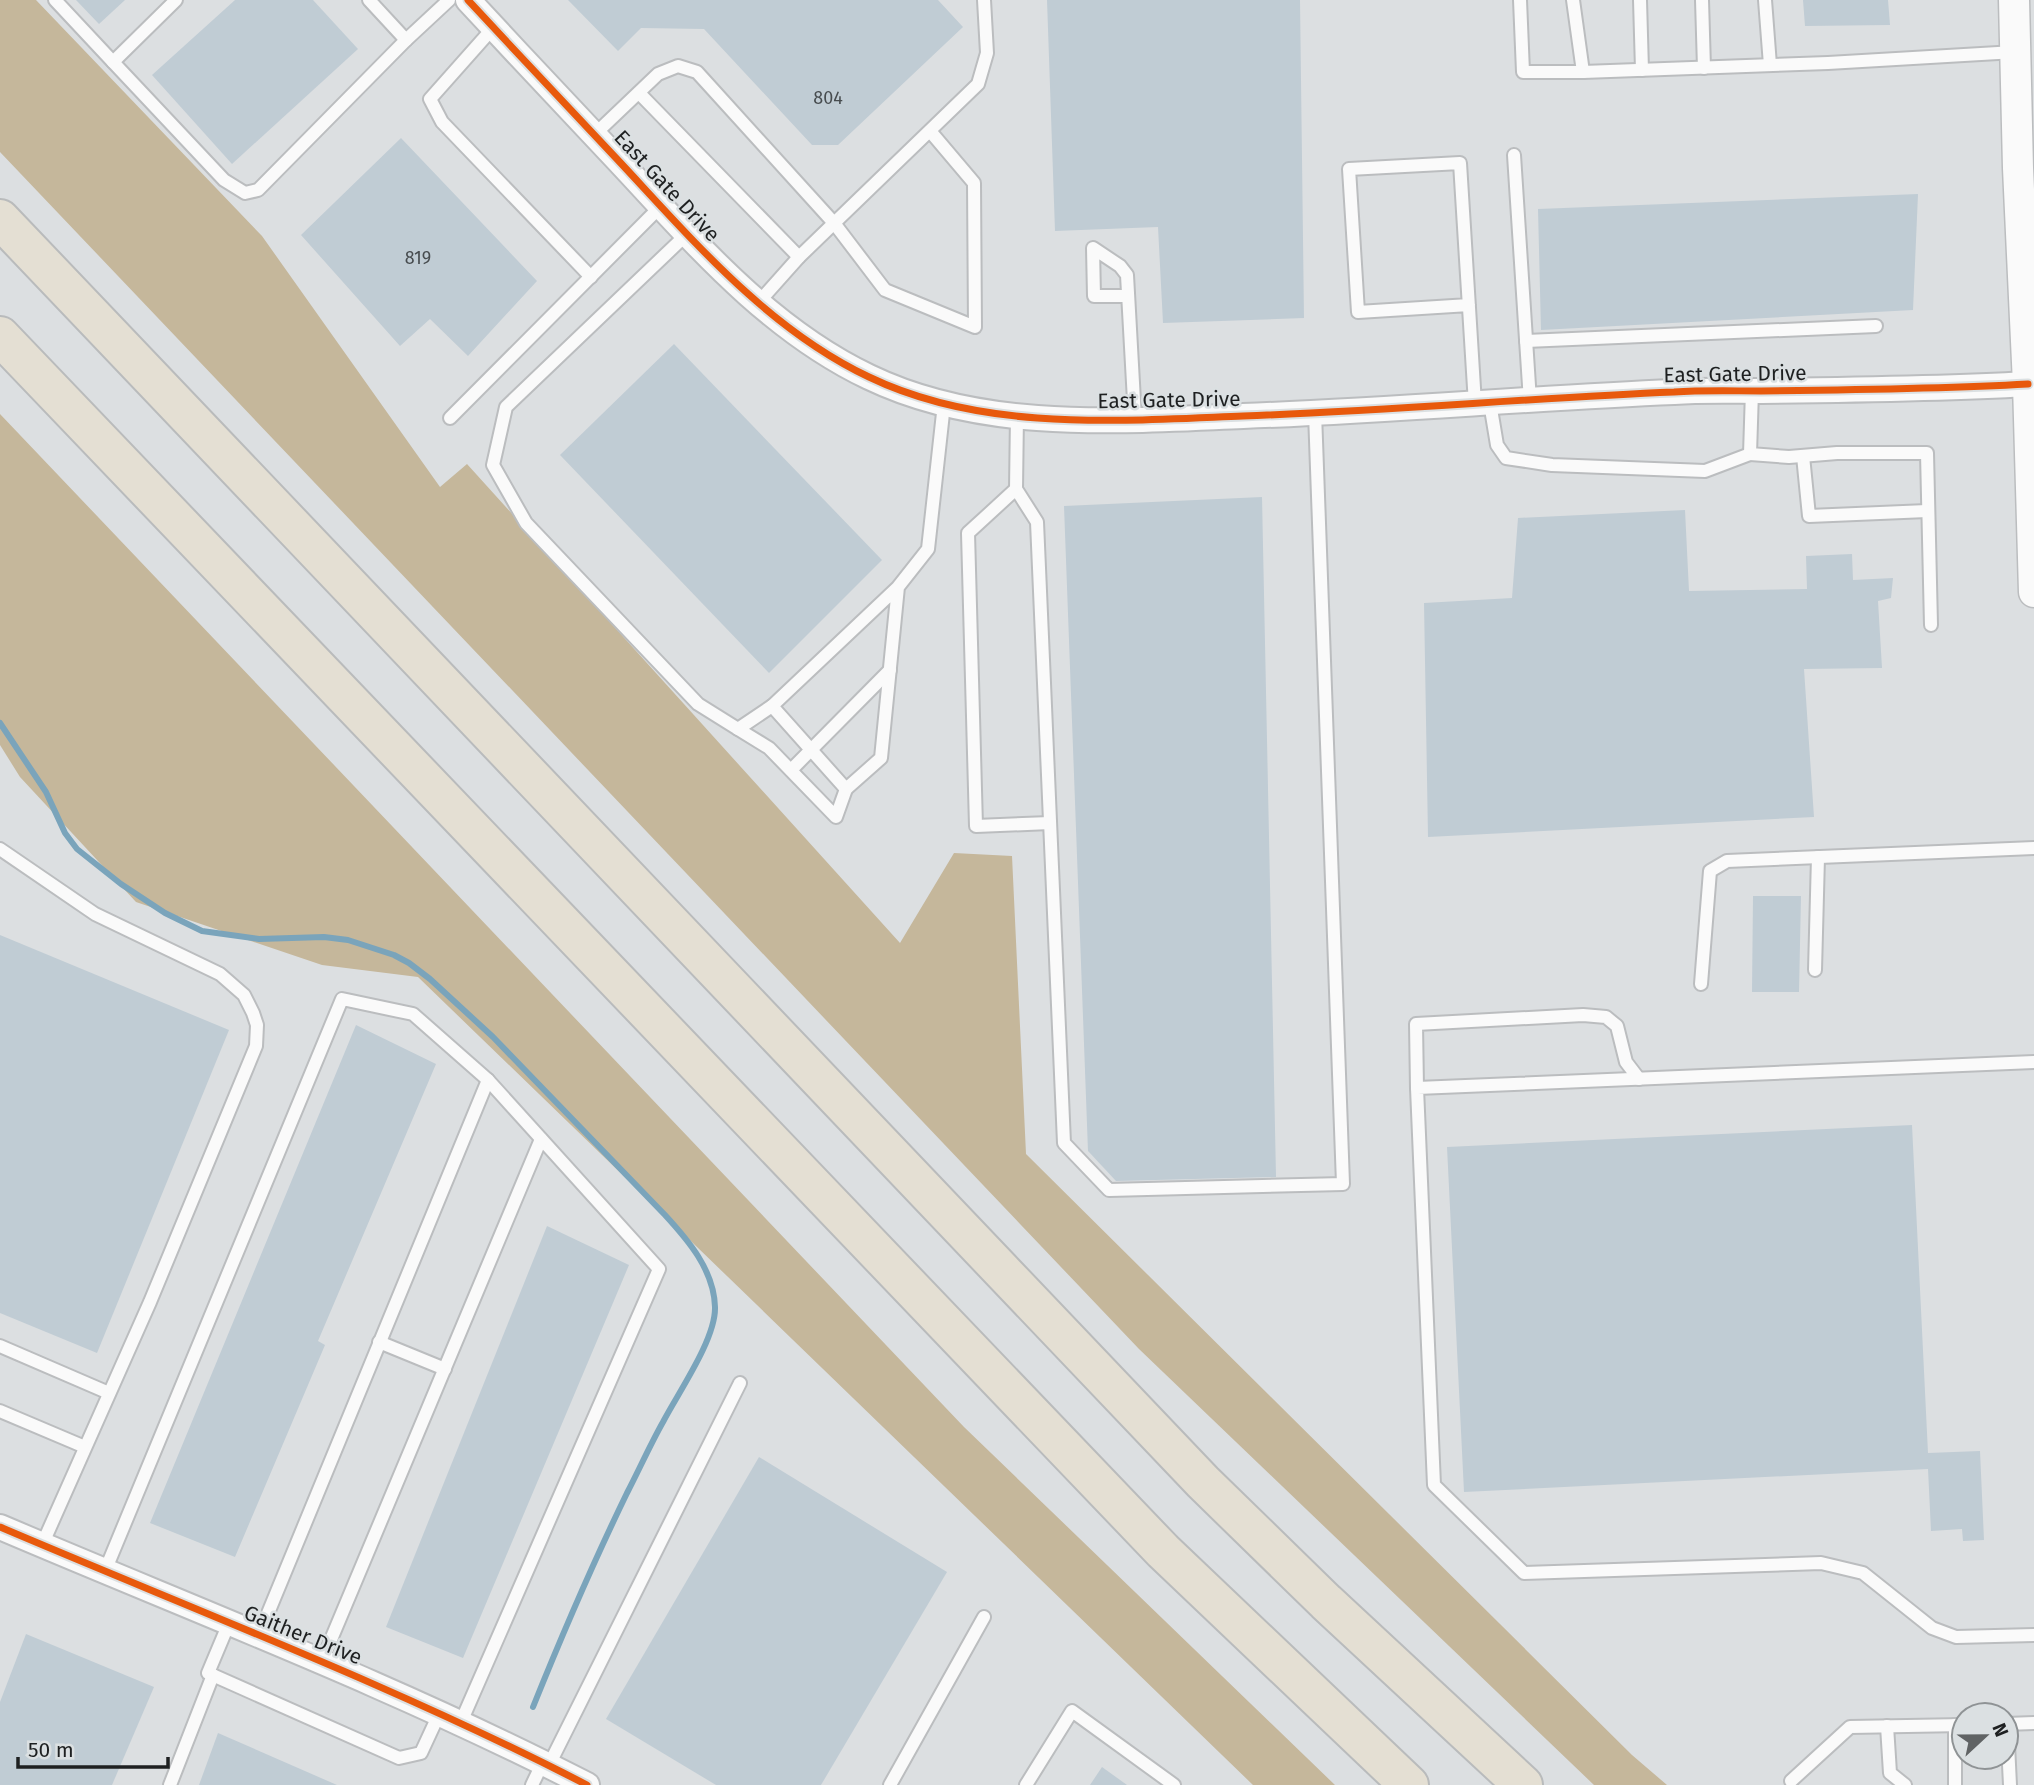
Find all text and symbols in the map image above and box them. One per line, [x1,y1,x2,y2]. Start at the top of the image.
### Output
house number: 804 [813,87,843,109]
street label: East Gate Drive [609,125,725,247]
house number: 819 [405,247,431,269]
street label: East Gate Drive [1663,360,1807,388]
street label: East Gate Drive [1097,386,1241,414]
street label: Gaither Drive [240,1600,366,1670]
north arrow [1950,1701,2020,1771]
text: N [1987,1720,2013,1740]
scale bar [18,1726,168,1770]
text: 50 m [28,1737,74,1763]

